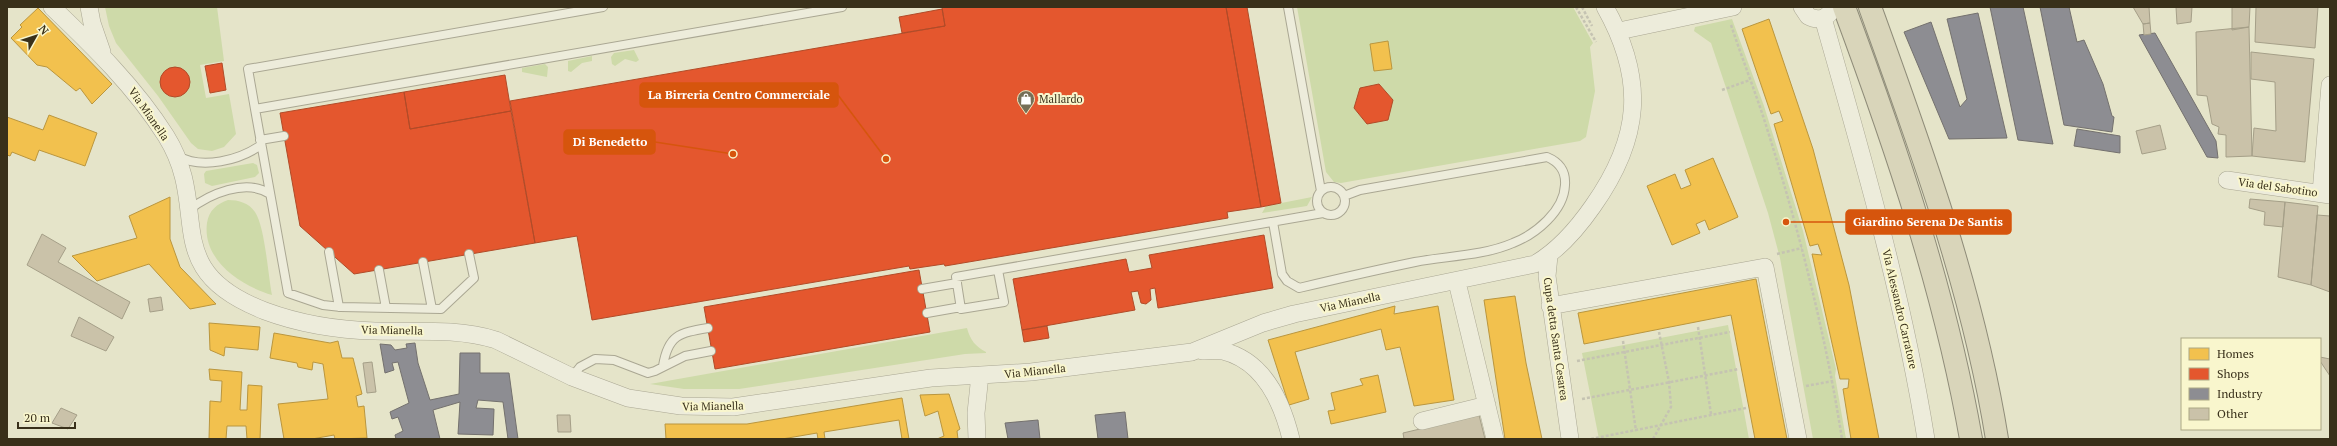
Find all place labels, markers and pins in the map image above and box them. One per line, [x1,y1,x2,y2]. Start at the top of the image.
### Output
callout: La Birreria Centro Commerciale [640,83,838,107]
shop icon: Mallardo [1016,89,1036,114]
place label: Mallardo [1039,92,1083,106]
callout: Di Benedetto [564,130,655,154]
callout: Giardino Serena De Santis [1846,210,2011,234]

